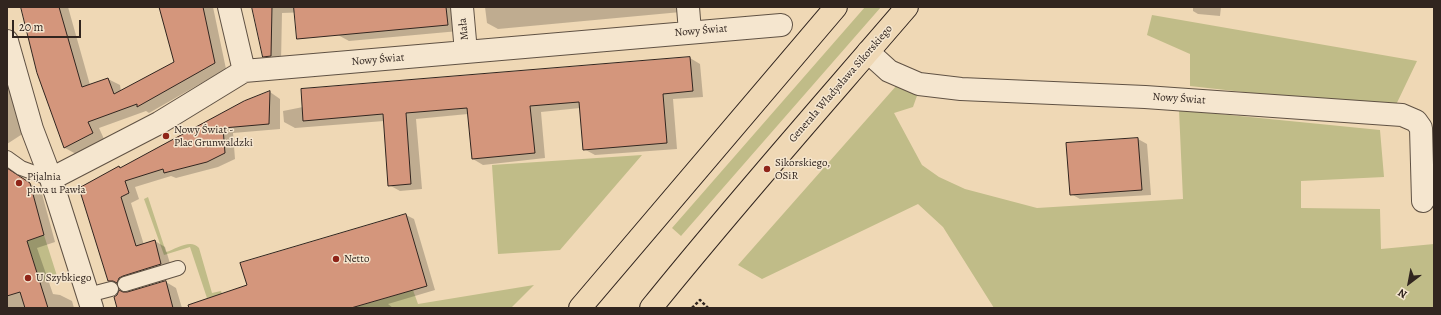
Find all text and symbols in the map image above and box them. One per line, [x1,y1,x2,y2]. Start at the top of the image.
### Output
scale bar [14,12,83,38]
street label: Mała [456,17,472,41]
text: 20 m [19,19,43,35]
street label: Nowy Świat [674,22,728,40]
street label: Generała Władysława Sikorskiego [786,23,896,145]
street label: Nowy Świat [351,51,405,69]
street label: Nowy Świat [1152,91,1206,107]
place label: Nowy Świat - Plac Grunwaldzki [174,123,253,149]
marker: Nowy Świat - Plac Grunwaldzki [161,131,171,141]
place label: Sikorskiego, OSiR [775,156,830,182]
marker: Sikorskiego, OSiR [762,164,772,174]
place label: Pijalnia piwa u Pawła [27,170,86,196]
marker: Pijalnia piwa u Pawła [14,178,24,188]
place label: Netto [344,252,369,266]
marker: Netto [331,254,341,264]
north arrow [1389,263,1429,303]
place label: U Szybkiego [36,271,91,285]
marker: U Szybkiego [23,273,33,283]
text: N [1395,285,1410,302]

